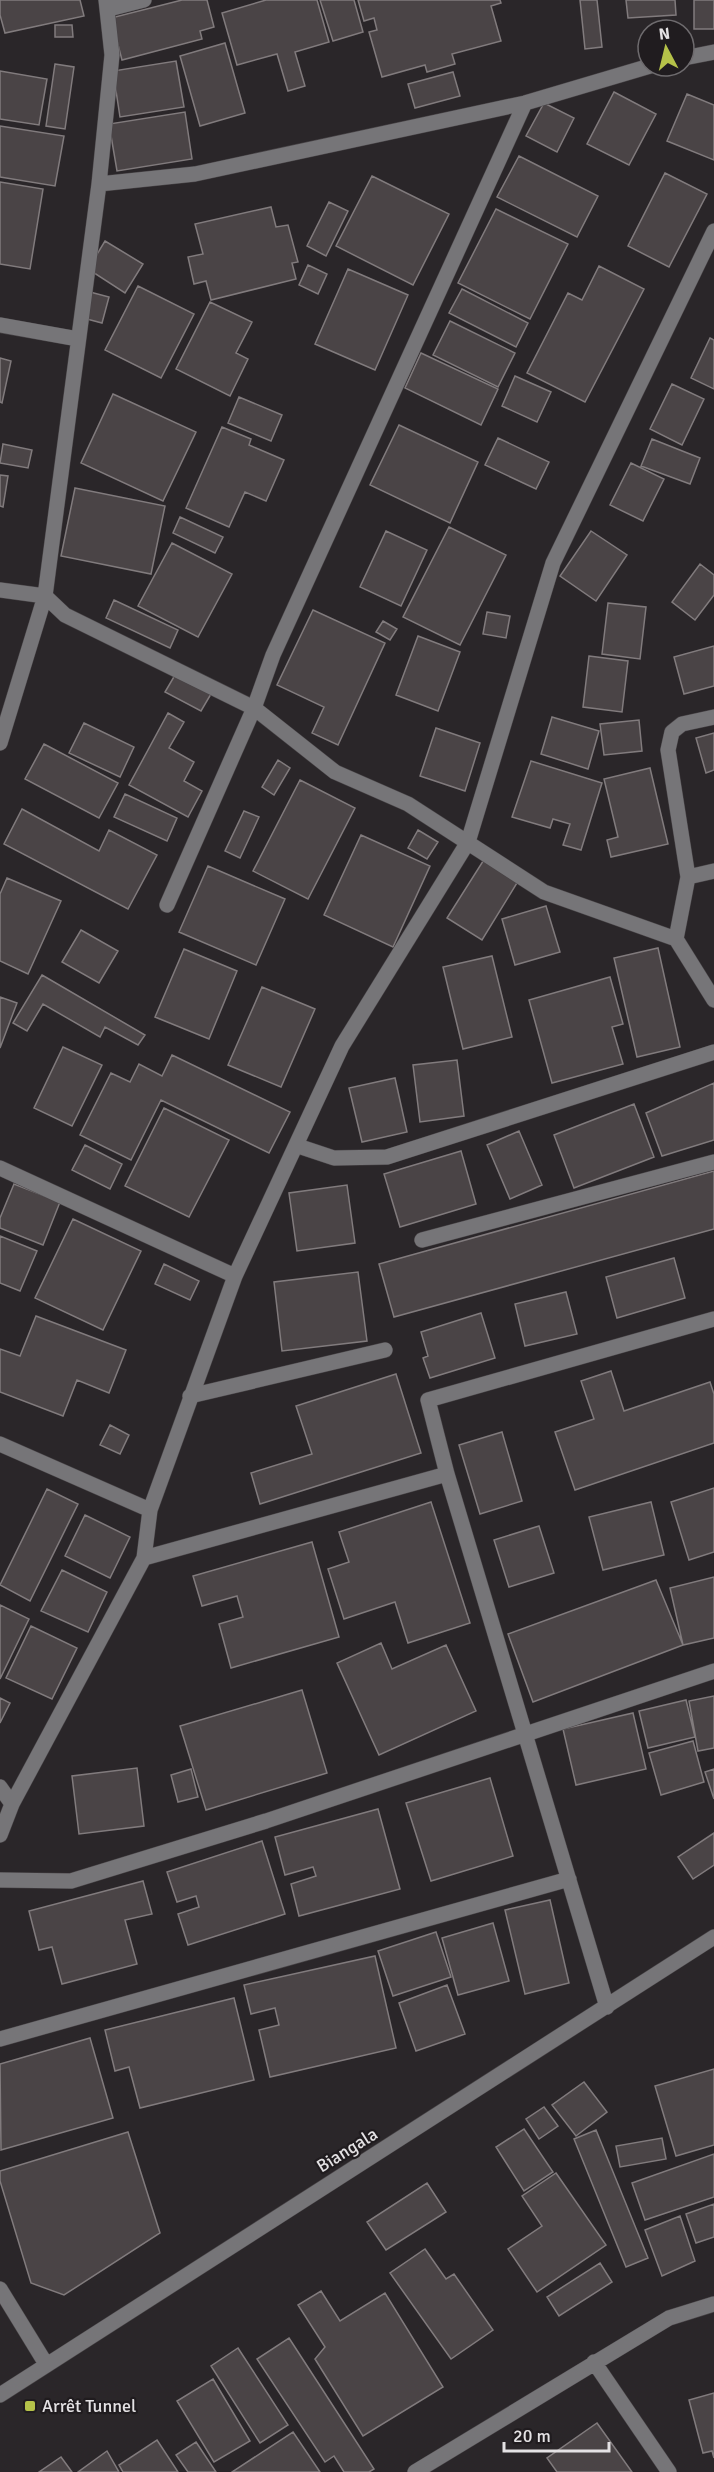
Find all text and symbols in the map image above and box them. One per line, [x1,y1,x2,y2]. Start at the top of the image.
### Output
north arrow [636,18,696,78]
text: N [658,24,671,45]
street label: Biangala [312,2123,382,2177]
place label: Arrêt Tunnel [42,2395,136,2417]
marker: Arrêt Tunnel [23,2399,37,2413]
scale bar [504,2415,609,2453]
text: 20 m [513,2425,551,2447]

